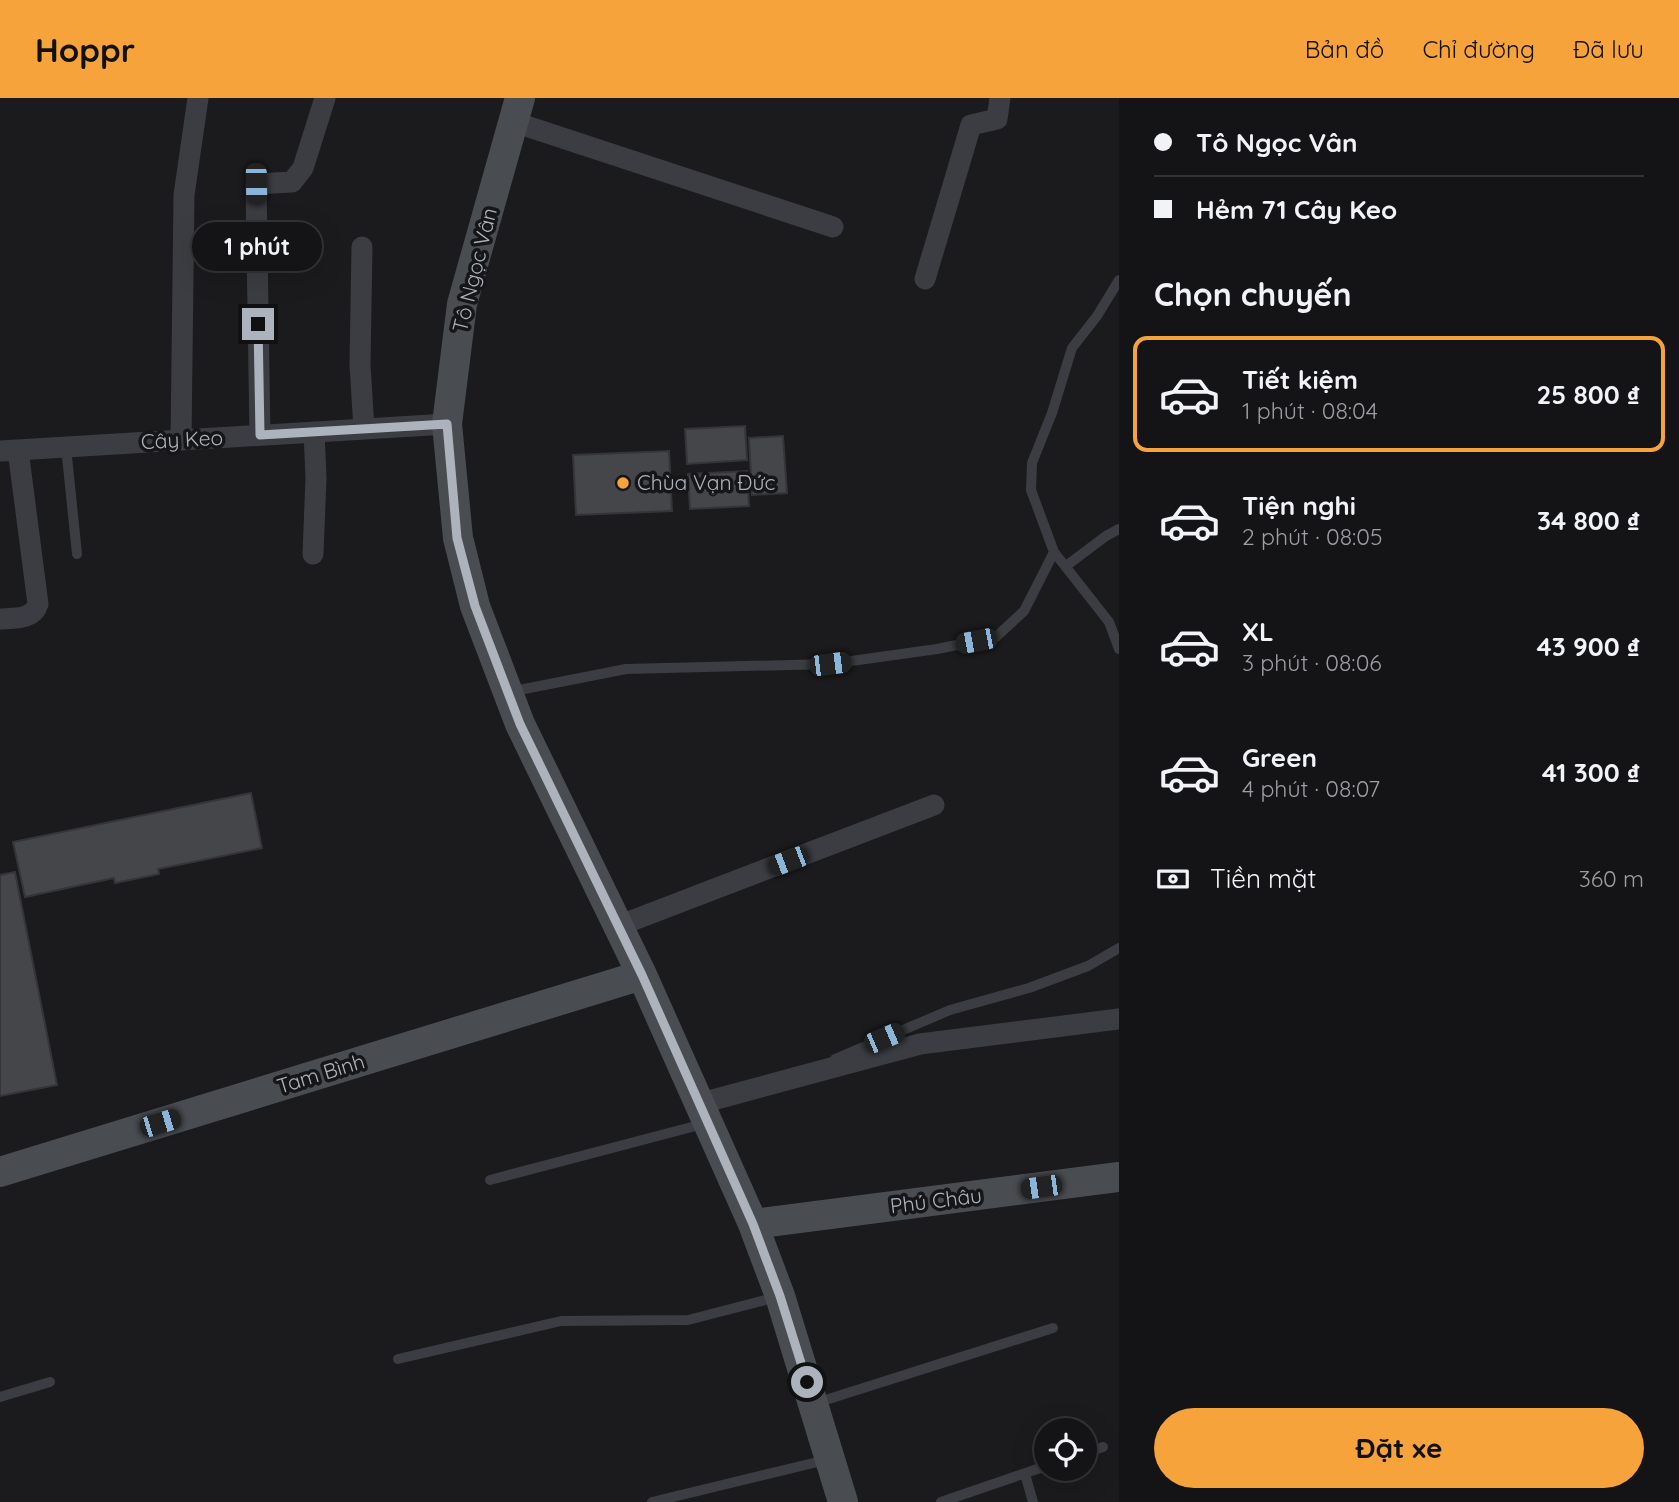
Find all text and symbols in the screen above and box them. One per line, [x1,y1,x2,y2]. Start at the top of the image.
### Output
text: Hoppr [35,29,135,70]
text: Bản đồ [1305,34,1384,64]
text: Chỉ đường [1422,34,1535,64]
text: Đã lưu [1573,34,1644,64]
text: Tô Ngọc Vân [1196,126,1358,159]
car [246,163,267,205]
text: Hẻm 71 Cây Keo [1196,193,1397,226]
street label: Tô Ngọc Vân [446,205,502,335]
callout: 1 phút [193,222,323,272]
text: 1 phút [224,232,290,261]
text: Chọn chuyến [1154,274,1352,314]
route end [242,308,274,340]
icon: car [1158,363,1221,426]
text: Tiết kiệm [1242,363,1358,396]
text: 25 800 ₫ [1536,378,1640,411]
text: 1 phút · 08:04 [1242,396,1378,425]
street label: Cây Keo [140,424,224,454]
place label: Chùa Vạn Đức [637,469,775,495]
marker: Chùa Vạn Đức [615,475,631,491]
icon: car [1158,489,1221,552]
text: Tiện nghi [1242,489,1356,522]
text: 34 800 ₫ [1537,504,1640,537]
text: 2 phút · 08:05 [1242,522,1383,551]
icon: car [1158,615,1221,678]
text: XL [1242,615,1274,648]
car [954,627,999,655]
text: 43 900 ₫ [1536,630,1640,663]
text: 3 phút · 08:06 [1242,648,1382,677]
car [808,651,853,677]
icon: car [1158,741,1221,804]
text: Green [1242,741,1317,774]
text: 41 300 ₫ [1542,756,1640,789]
text: 4 phút · 08:07 [1242,774,1380,803]
car [765,844,812,878]
icon: cash [1154,860,1192,898]
text: Tiền mặt [1210,862,1316,895]
text: 360 m [1579,864,1644,893]
car [861,1020,908,1056]
street label: Tam Bình [274,1047,368,1099]
car [137,1107,184,1139]
car [1019,1174,1064,1200]
street label: Phú Châu [889,1181,983,1219]
route start [791,1366,823,1398]
button: Đặt xe [1154,1408,1644,1488]
map controls [1034,1418,1097,1481]
button: locate [1034,1418,1097,1481]

